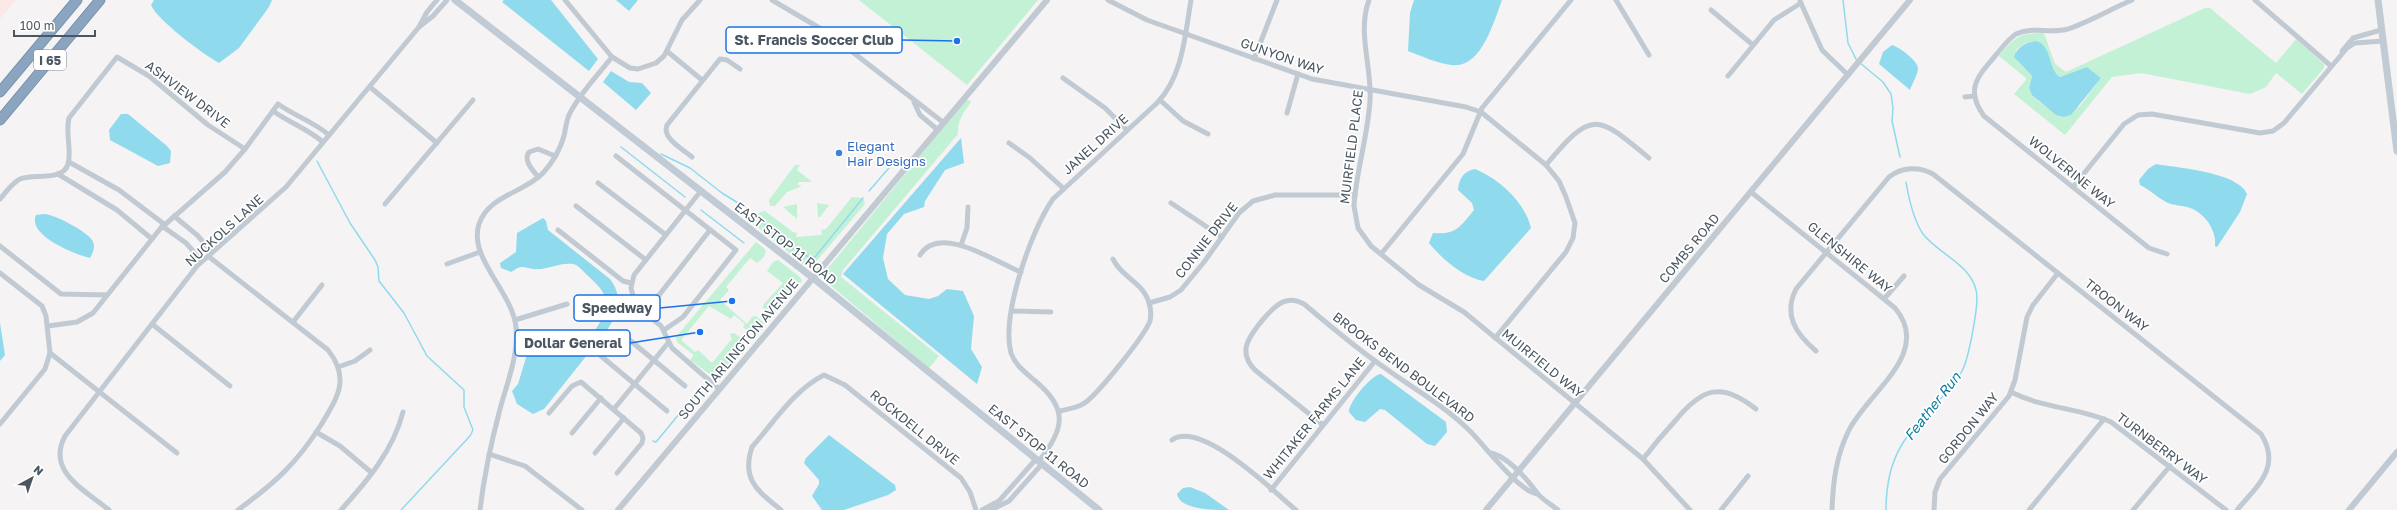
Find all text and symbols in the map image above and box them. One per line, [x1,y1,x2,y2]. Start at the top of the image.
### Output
scale bar [14,12,95,38]
text: 100 m [20,18,54,33]
callout: St. Francis Soccer Club [726,27,902,53]
text: St. Francis Soccer Club [734,31,894,48]
street label: GUNYON WAY [1238,34,1326,78]
road number: I 65 [34,50,66,70]
street label: ASHVIEW DRIVE [142,57,234,131]
street label: MUIRFIELD PLACE [1336,89,1366,205]
street label: JANEL DRIVE [1059,110,1131,178]
street label: WOLVERINE WAY [2026,132,2119,212]
place label: Elegant Hair Designs [847,138,926,169]
marker: Elegant Hair Designs [834,148,844,158]
street label: NUCKOLS LANE [182,191,266,269]
street label: EAST STOP 11 ROAD [732,198,840,288]
street label: CONNIE DRIVE [1171,199,1241,281]
street label: COMBS ROAD [1655,210,1723,286]
street label: GLENSHIRE WAY [1805,218,1896,296]
street label: SOUTH ARLINGTON AVENUE [675,275,802,423]
street label: TROON WAY [2082,275,2153,335]
callout: Speedway [574,295,660,321]
text: Speedway [582,299,653,316]
street label: BROOKS BEND BOULEVARD [1330,308,1478,426]
street label: MUIRFIELD WAY [1499,325,1588,401]
callout: Dollar General [515,330,630,356]
text: Dollar General [524,334,622,351]
street label: WHITAKER FARMS LANE [1260,354,1368,482]
water label: Feather Run [1900,367,1965,443]
street label: ROCKDELL DRIVE [867,386,963,468]
street label: GORDON WAY [1934,389,2002,467]
street label: EAST STOP 11 ROAD [985,400,1093,492]
street label: TURNBERRY WAY [2114,409,2211,488]
north arrow [12,458,52,498]
text: N [31,462,46,478]

